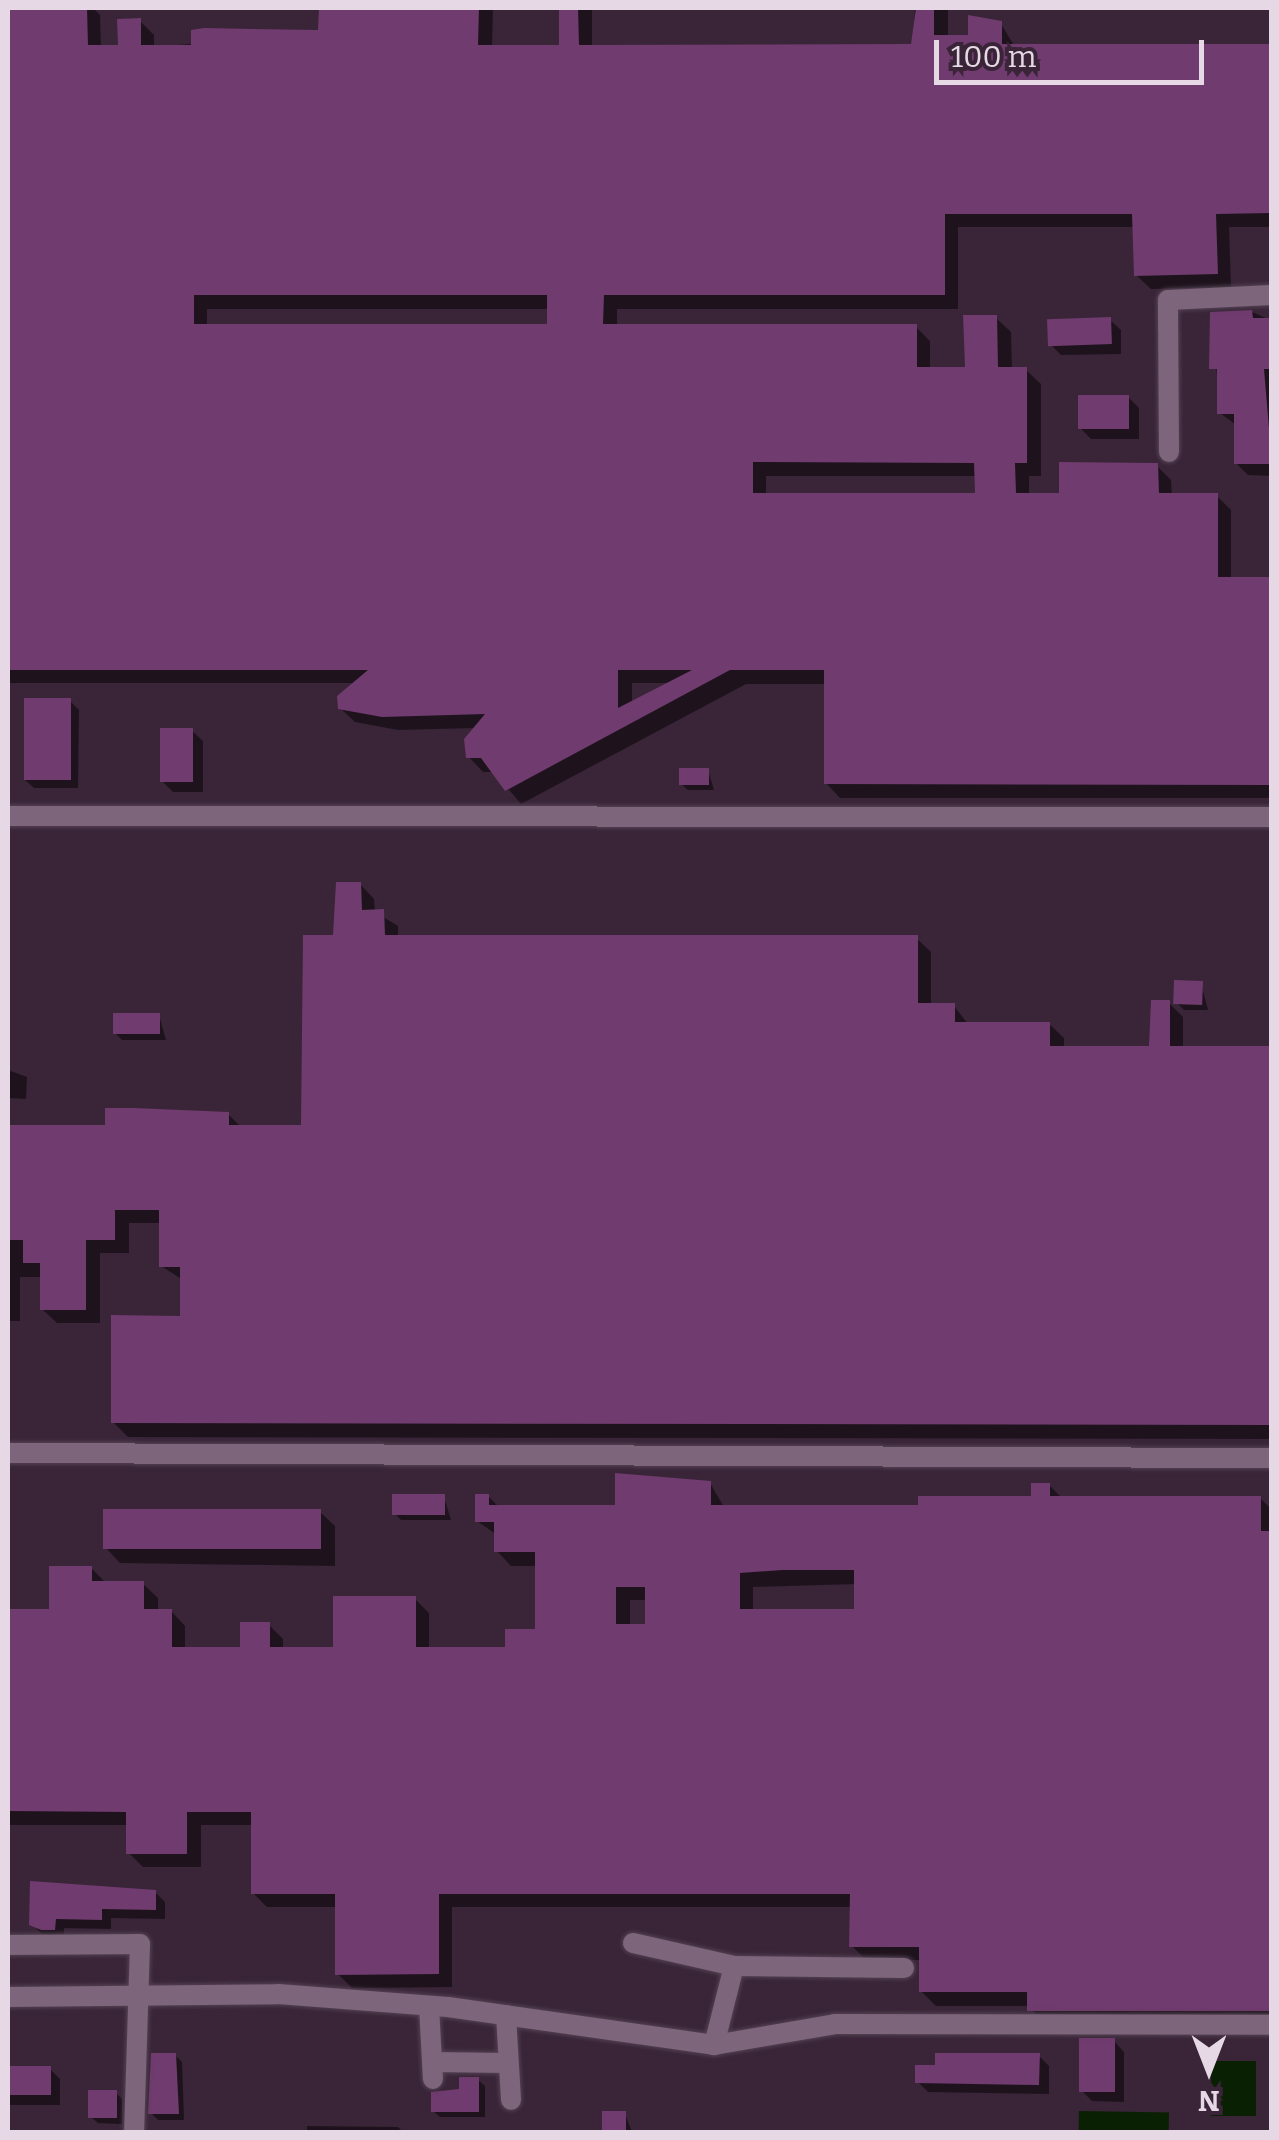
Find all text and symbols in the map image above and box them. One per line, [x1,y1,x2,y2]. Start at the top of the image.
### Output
scale bar [939,20,1209,82]
text: 100 m [951,39,1036,75]
north arrow [1159,2020,1259,2120]
text: N [1198,2084,1220,2117]

